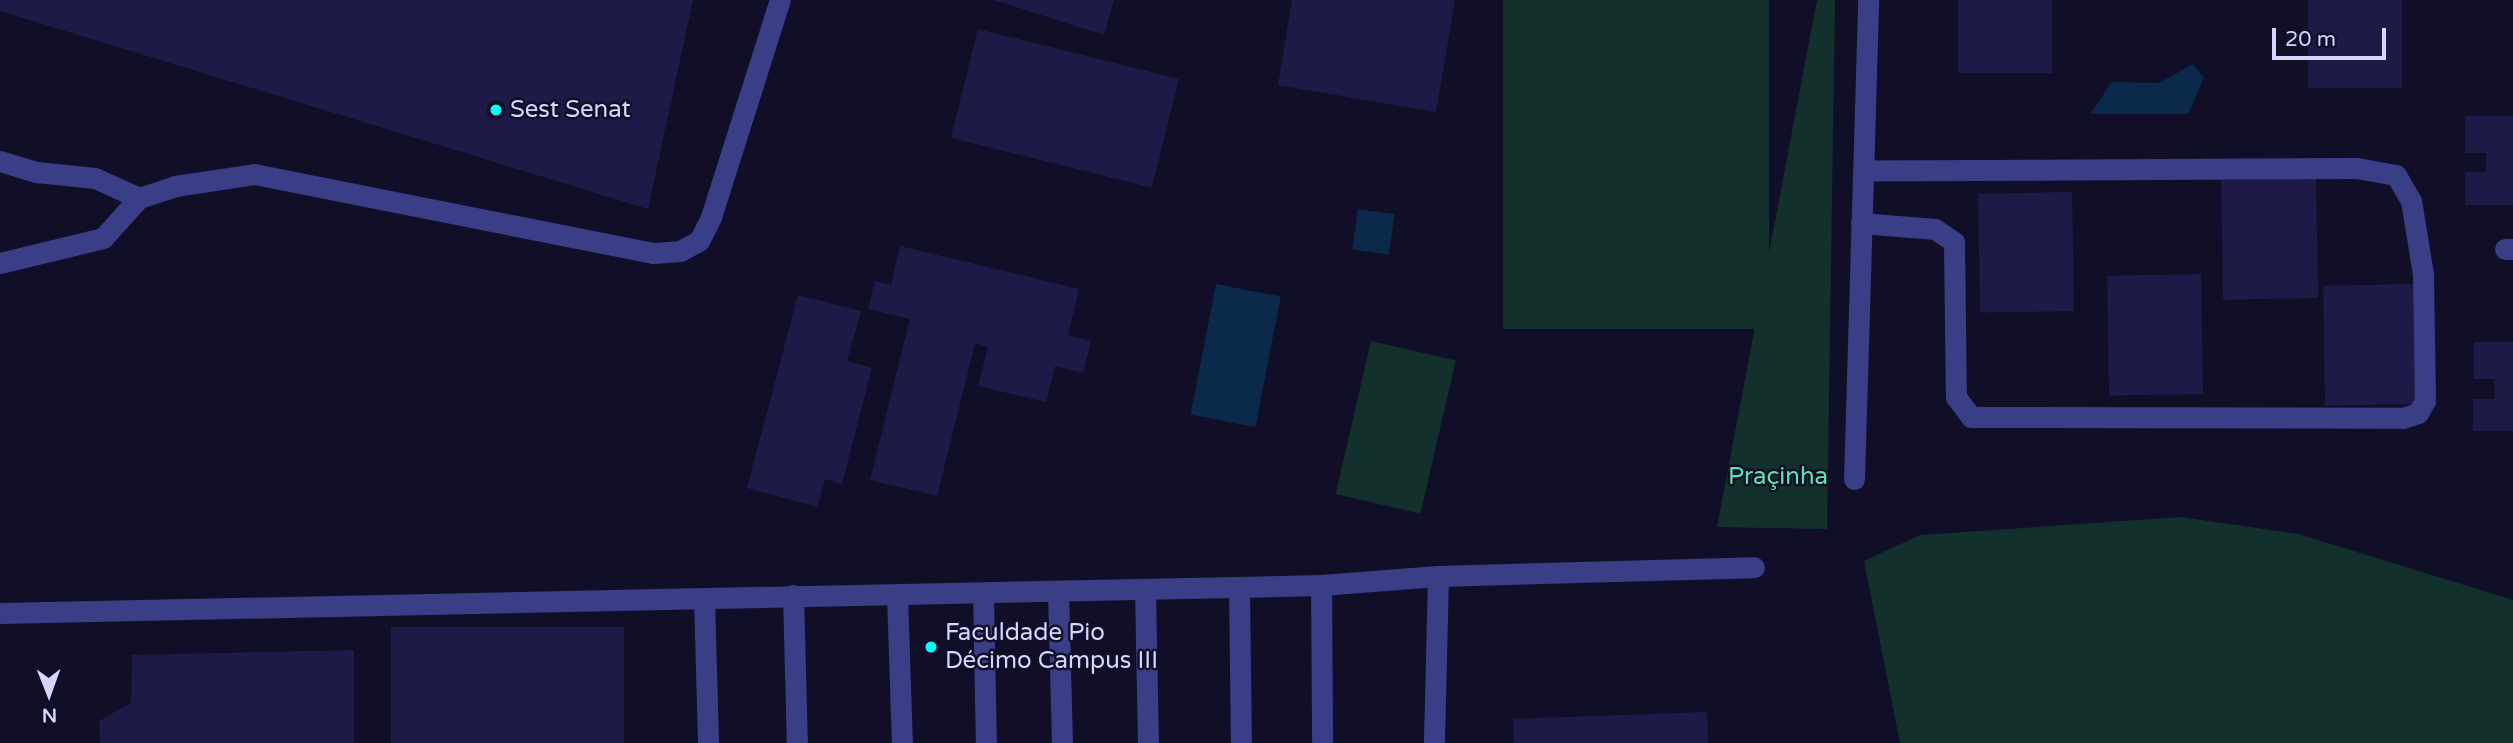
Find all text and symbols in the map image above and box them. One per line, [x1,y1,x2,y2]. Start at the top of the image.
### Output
scale bar [2275,14,2389,58]
text: 20 m [2285,27,2336,52]
place label: Sest Senat [510,96,631,124]
marker: Sest Senat [488,102,504,118]
park label: Praçinha [1728,463,1828,491]
place label: Faculdade Pio Décimo Campus III [945,619,1158,675]
marker: Faculdade Pio Décimo Campus III [923,639,939,655]
north arrow [14,659,84,729]
text: N [42,704,57,726]

